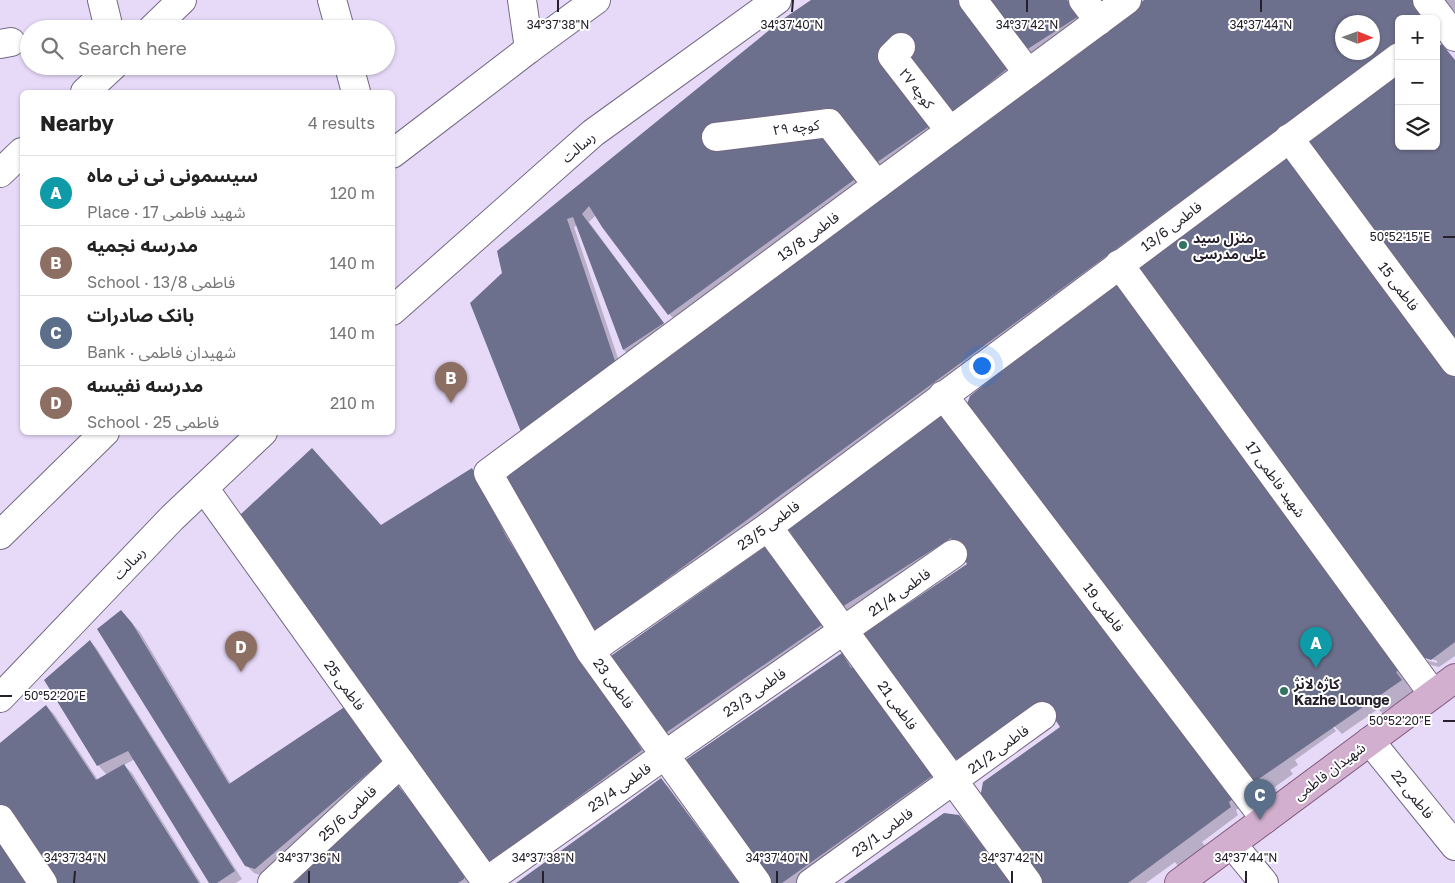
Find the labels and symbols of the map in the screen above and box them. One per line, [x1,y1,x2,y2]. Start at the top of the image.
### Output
north arrow [1335,15,1380,60]
text: 34°37'38"N [527,17,589,32]
text: 34°37'40"N [760,17,824,32]
text: 34°37'42"N [996,17,1058,32]
text: 34°37'44"N [1230,17,1292,32]
street label: کوچه ۲۷ [894,64,938,113]
street label: کوچه ۲۹ [772,116,821,140]
street label: رسالت [558,128,599,167]
street label: فاطمی 13/6 [1137,198,1205,255]
street label: فاطمی 13/8 [774,208,843,265]
place label: منزل سید علی مدرسی [1193,229,1266,263]
text: 50°52'15"E [1370,229,1430,244]
marker: منزل سید علی مدرسی [1177,239,1189,251]
street label: فاطمی 15 [1374,258,1423,314]
your location [969,353,995,379]
pin: B [435,362,467,403]
street label: شهید فاطمی 17 [1242,438,1309,521]
street label: فاطمی 23/5 [734,497,803,554]
street label: رسالت [109,543,149,584]
street label: فاطمی 21/4 [865,564,934,620]
street label: فاطمی 19 [1079,579,1128,635]
pin: A [1300,627,1332,668]
pin: D [225,631,257,672]
street label: فاطمی 23 [589,655,638,712]
street label: فاطمی 25 [320,657,369,714]
street label: فاطمی 23/3 [719,664,789,721]
place label: کاژه لانژ Kazhe Lounge [1293,675,1390,708]
street label: فاطمی 21 [874,677,922,733]
marker: کاژه لانژ Kazhe Lounge [1278,685,1290,697]
text: 50°52'20"E [24,688,86,703]
text: 50°52'20"E [1369,713,1431,728]
street label: فاطمی 21/2 [964,721,1032,778]
street label: شهیدان فاطمی [1290,739,1369,804]
street label: فاطمی 23/4 [584,759,654,816]
street label: فاطمی 22 [1387,766,1438,823]
pin: C [1244,779,1276,820]
street label: فاطمی 25/6 [314,782,380,845]
street label: فاطمی 23/1 [848,804,917,861]
text: 34°37'34"N [44,850,106,865]
text: 34°37'36"N [278,850,340,865]
text: 34°37'38"N [512,850,574,865]
text: 34°37'40"N [745,850,809,865]
text: 34°37'42"N [981,850,1043,865]
text: 34°37'44"N [1215,850,1277,865]

